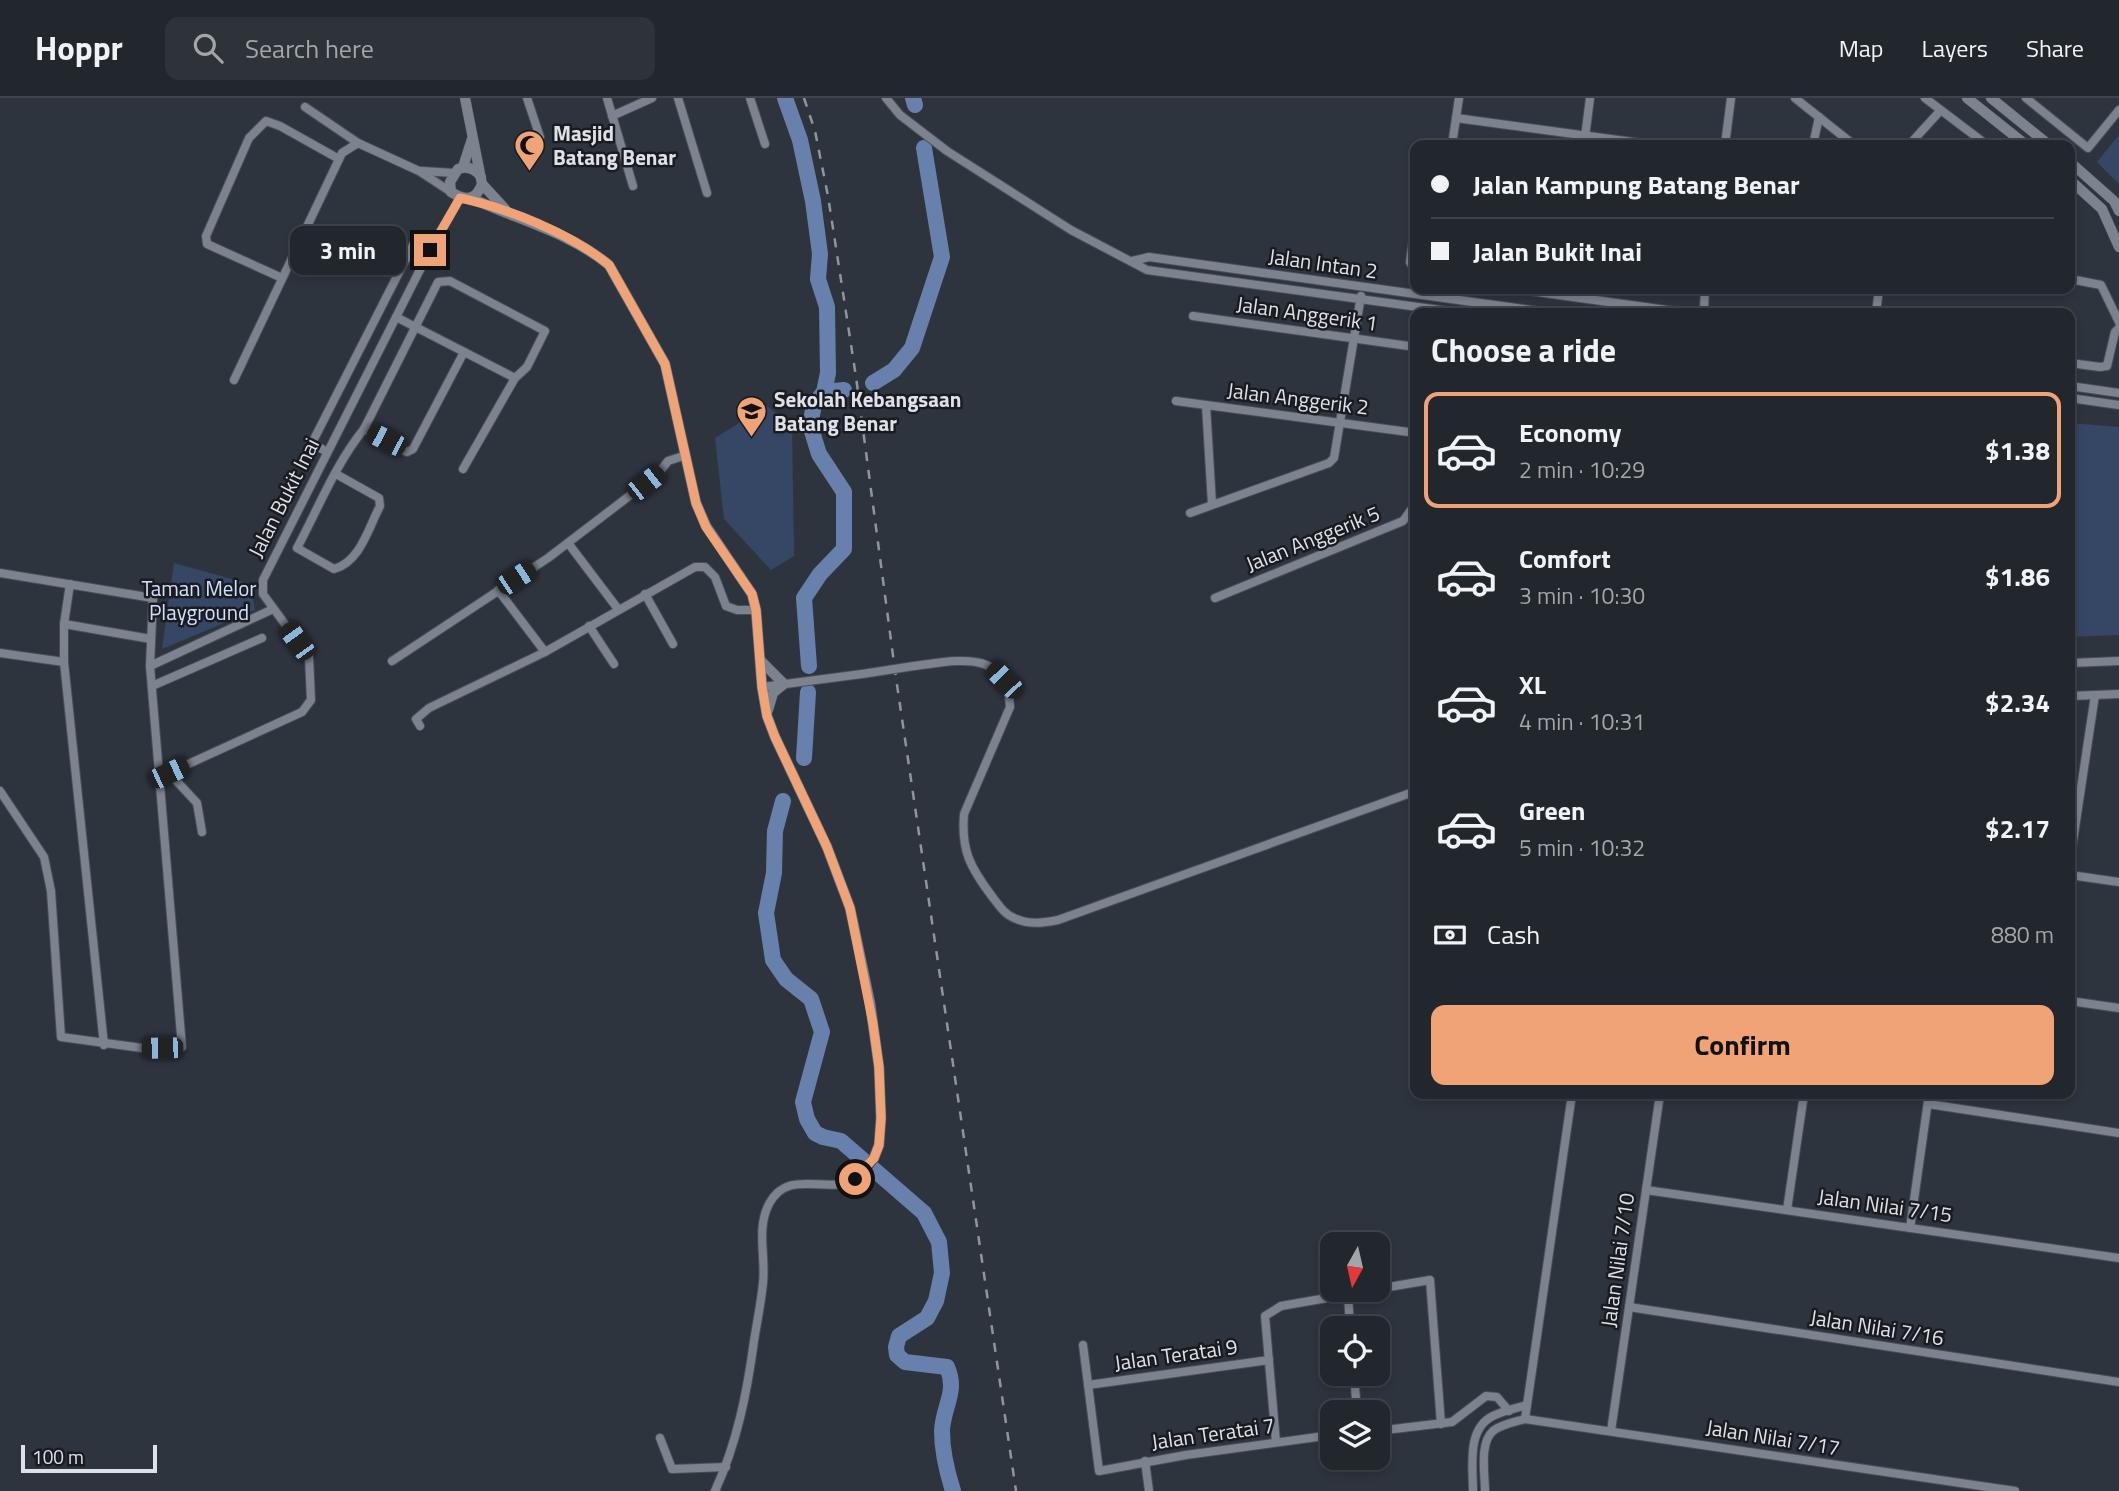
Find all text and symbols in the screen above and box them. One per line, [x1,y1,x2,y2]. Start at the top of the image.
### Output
search box [165,17,655,80]
text: Hoppr [35,23,123,73]
icon: search [189,29,227,67]
text: Search here [245,29,374,68]
text: Map [1839,30,1884,66]
text: Layers [1922,30,1988,66]
text: Share [2026,30,2084,66]
place label: Masjid Batang Benar [553,117,676,173]
mosque icon: Masjid Batang Benar [513,129,547,173]
text: Jalan Kampung Batang Benar [1473,165,1800,204]
callout: 3 min [290,226,406,274]
text: Jalan Bukit Inai [1473,232,1642,271]
text: 3 min [320,233,376,268]
route end [414,234,446,266]
street label: Jalan Intan 2 [1267,240,1380,286]
street label: Jalan Anggerik 1 [1235,287,1380,339]
text: Choose a ride [1431,326,1616,374]
street label: Jalan Anggerik 2 [1226,373,1371,423]
place label: Sekolah Kebangsaan Batang Benar [774,383,961,439]
school or university icon: Sekolah Kebangsaan Batang Benar [734,395,768,439]
text: Economy [1519,413,1621,452]
icon: car [1435,419,1498,482]
car [363,421,410,459]
text: $1.38 [1985,431,2050,470]
street label: Jalan Bukit Inai [239,432,327,563]
text: 2 min · 10:29 [1519,452,1645,487]
car [623,462,670,504]
street label: Jalan Anggerik 5 [1241,497,1385,580]
text: Comfort [1519,539,1611,578]
icon: car [1435,545,1498,608]
text: $1.86 [1985,557,2050,596]
car [493,558,540,598]
park label: Taman Melor Playground [141,572,257,628]
text: 3 min · 10:30 [1519,578,1645,613]
car [277,618,318,664]
car [982,658,1027,702]
text: XL [1519,665,1546,704]
icon: car [1435,671,1498,734]
text: $2.34 [1985,683,2050,722]
text: 4 min · 10:31 [1519,704,1645,739]
car [146,755,193,791]
text: Green [1519,791,1585,830]
icon: car [1435,797,1498,860]
text: $2.17 [1985,809,2050,848]
text: 5 min · 10:32 [1519,830,1645,865]
text: Cash [1487,915,1540,954]
icon: cash [1431,916,1469,954]
text: 880 m [1991,917,2054,952]
button: Confirm [1431,1005,2054,1085]
car [141,1037,184,1059]
route start [839,1163,871,1195]
street label: Jalan Nilai 7/15 [1816,1180,1954,1230]
street label: Jalan Nilai 7/10 [1592,1191,1642,1329]
north arrow [1320,1232,1390,1302]
map controls [1320,1232,1390,1470]
street label: Jalan Nilai 7/16 [1808,1301,1946,1353]
button: locate [1320,1316,1390,1386]
street label: Jalan Teratai 9 [1112,1330,1240,1379]
button: layers [1320,1400,1390,1470]
street label: Jalan Teratai 7 [1149,1409,1277,1458]
street label: Jalan Nilai 7/17 [1704,1411,1842,1463]
scale bar [21,1442,158,1474]
text: 100 m [32,1442,84,1471]

